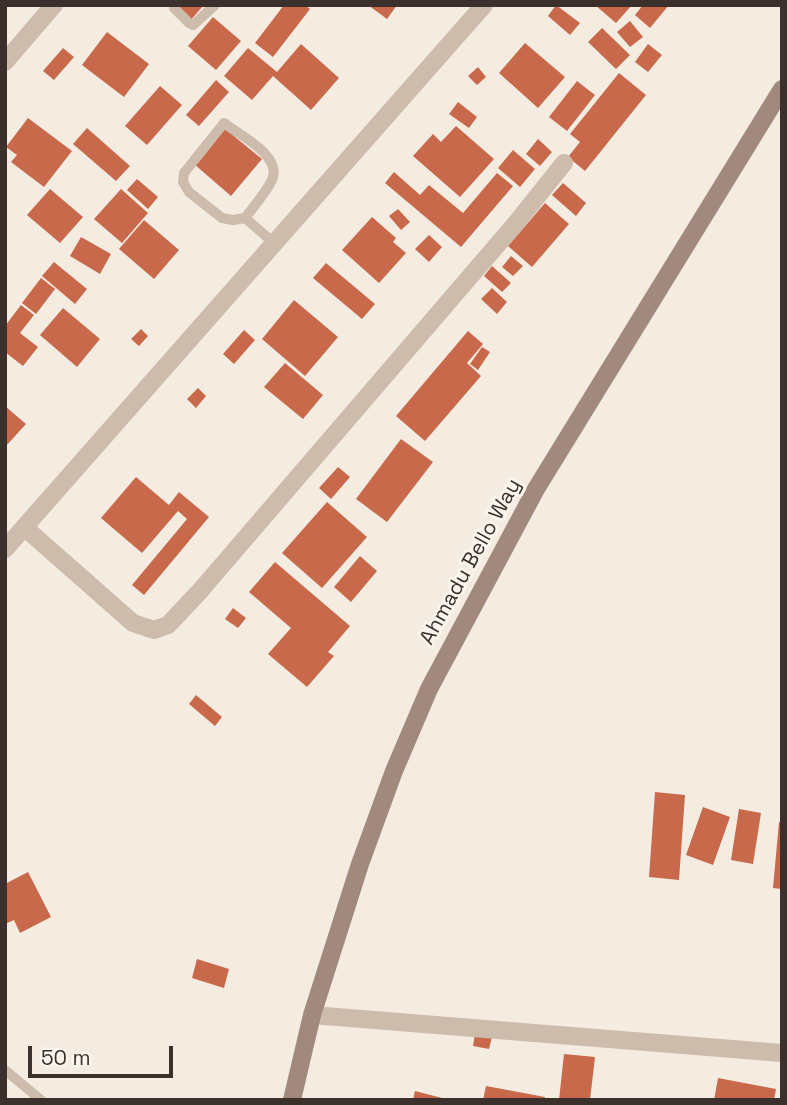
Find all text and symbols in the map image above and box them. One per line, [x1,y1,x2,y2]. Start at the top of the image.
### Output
street label: Ahmadu Bello Way [415,475,527,649]
scale bar [32,1032,177,1076]
text: 50 m [41,1044,91,1071]

